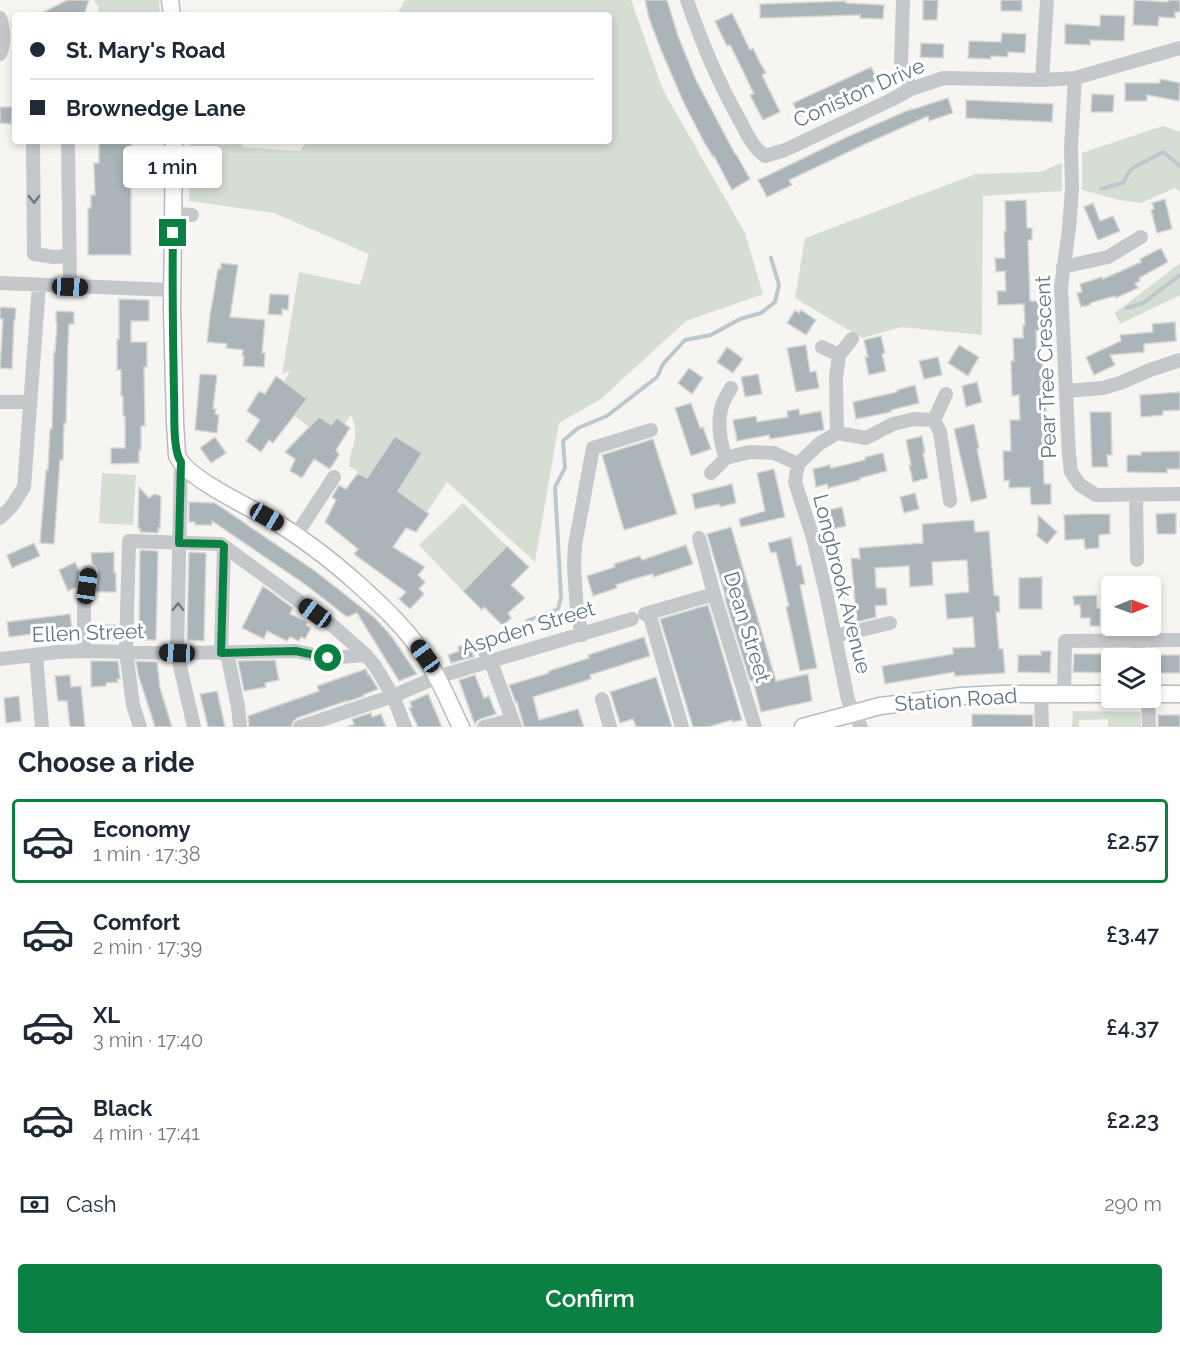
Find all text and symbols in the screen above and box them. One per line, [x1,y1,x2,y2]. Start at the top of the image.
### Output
text: St. Mary's Road [66,37,226,63]
street label: Coniston Drive [789,52,928,133]
text: Brownedge Lane [66,95,246,121]
callout: 1 min [124,146,222,188]
text: 1 min [148,155,197,179]
one-way arrow [28,195,40,204]
route end [159,219,186,246]
street label: Pear Tree Crescent [1030,275,1061,459]
car [52,277,88,297]
street label: Longbrook Avenue [808,491,877,676]
car [247,500,287,534]
car [76,567,98,605]
street label: Dean Street [719,568,776,685]
north arrow [1101,576,1161,636]
map controls [1101,576,1161,708]
car [295,595,335,631]
street label: Aspden Street [458,595,598,660]
one-way arrow [172,603,184,612]
street label: Ellen Street [31,618,145,647]
car [407,636,443,676]
car [159,643,195,663]
route start [314,644,341,671]
button: layers [1101,648,1161,708]
street label: Station Road [894,683,1018,716]
text: Choose a ride [18,747,194,778]
icon: car [21,814,75,868]
text: Economy [93,816,191,842]
text: £2.57 [1106,828,1159,854]
text: 1 min · 17:38 [93,842,201,866]
icon: car [21,907,75,961]
text: Comfort [93,909,180,935]
text: £3.47 [1106,921,1159,947]
text: 2 min · 17:39 [93,935,202,959]
icon: car [21,1000,75,1054]
text: XL [93,1002,120,1028]
text: £4.37 [1106,1014,1159,1040]
text: 3 min · 17:40 [93,1028,203,1052]
icon: car [21,1093,75,1147]
text: Black [93,1095,152,1121]
text: £2.23 [1106,1107,1159,1133]
text: 4 min · 17:41 [93,1121,200,1145]
icon: cash [18,1188,51,1221]
text: Cash [66,1191,117,1217]
text: 290 m [1104,1192,1162,1216]
button: Confirm [18,1264,1162,1333]

